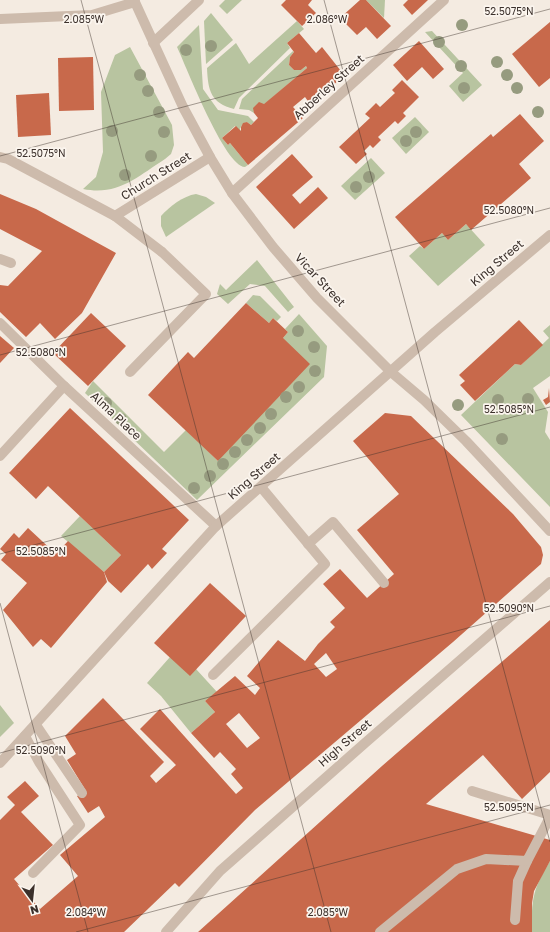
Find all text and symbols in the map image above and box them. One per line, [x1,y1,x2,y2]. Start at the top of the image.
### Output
text: 52.5075°N [484,5,534,17]
text: 2.085°W [64,13,105,25]
text: 2.086°W [307,13,348,25]
street label: Abberley Street [290,51,367,122]
text: 52.5075°N [16,147,66,159]
street label: Church Street [118,148,194,203]
text: 52.5080°N [484,204,534,216]
street label: King Street [467,236,526,289]
street label: Vicar Street [292,250,349,310]
text: 52.5080°N [16,346,66,358]
street label: Alma Place [88,388,145,443]
text: 52.5085°N [484,403,534,415]
street label: King Street [224,449,283,503]
text: 52.5085°N [16,545,66,557]
text: 52.5090°N [484,602,534,614]
street label: High Street [315,715,375,770]
text: 52.5090°N [16,744,66,756]
text: 52.5095°N [484,801,534,813]
north arrow [12,880,52,920]
text: N [29,903,40,918]
text: 2.084°W [66,906,106,918]
text: 2.085°W [308,906,349,918]

